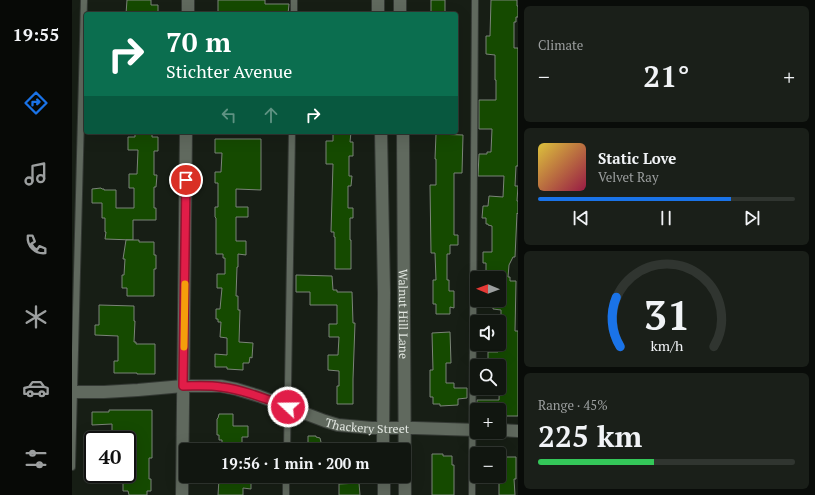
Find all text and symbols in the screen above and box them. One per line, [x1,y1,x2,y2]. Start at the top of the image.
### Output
text: 19:55 [13,22,59,46]
text: 70 m [166,23,231,60]
icon: right [100,28,152,80]
text: Climate [538,36,583,54]
text: 21° [643,56,690,96]
text: Stichter Avenue [166,59,292,83]
text: − [538,62,550,91]
text: + [783,62,795,91]
icon: directions [22,89,50,117]
icon: left [218,104,240,126]
icon: ahead [260,104,282,126]
icon: right [302,104,324,126]
text: Static Love [598,148,676,168]
icon: music [22,160,50,188]
pin [169,163,203,197]
text: Velvet Ray [598,168,658,186]
icon: arrive [175,169,197,191]
icon: previous [570,207,592,229]
icon: pause [655,207,677,229]
icon: next [741,207,763,229]
icon: phone [22,231,50,259]
street label: Walnut Hill Lane [396,269,412,359]
north arrow [470,271,506,307]
map controls [470,271,506,483]
text: 31 [643,286,690,341]
icon: climate [22,303,50,331]
button: sound [470,315,506,351]
text: km/h [650,335,684,354]
button: search [470,359,506,395]
icon: car [22,374,50,402]
position arrow [267,386,309,428]
text: Range · 45% [538,396,608,414]
button: + [470,403,506,439]
street label: Thackery Street [324,414,410,436]
text: 225 km [538,416,642,456]
speed limit sign: 40 [84,431,136,483]
icon: filters [22,445,50,473]
button: − [470,447,506,483]
text: 19:56 · 1 min · 200 m [221,453,369,473]

